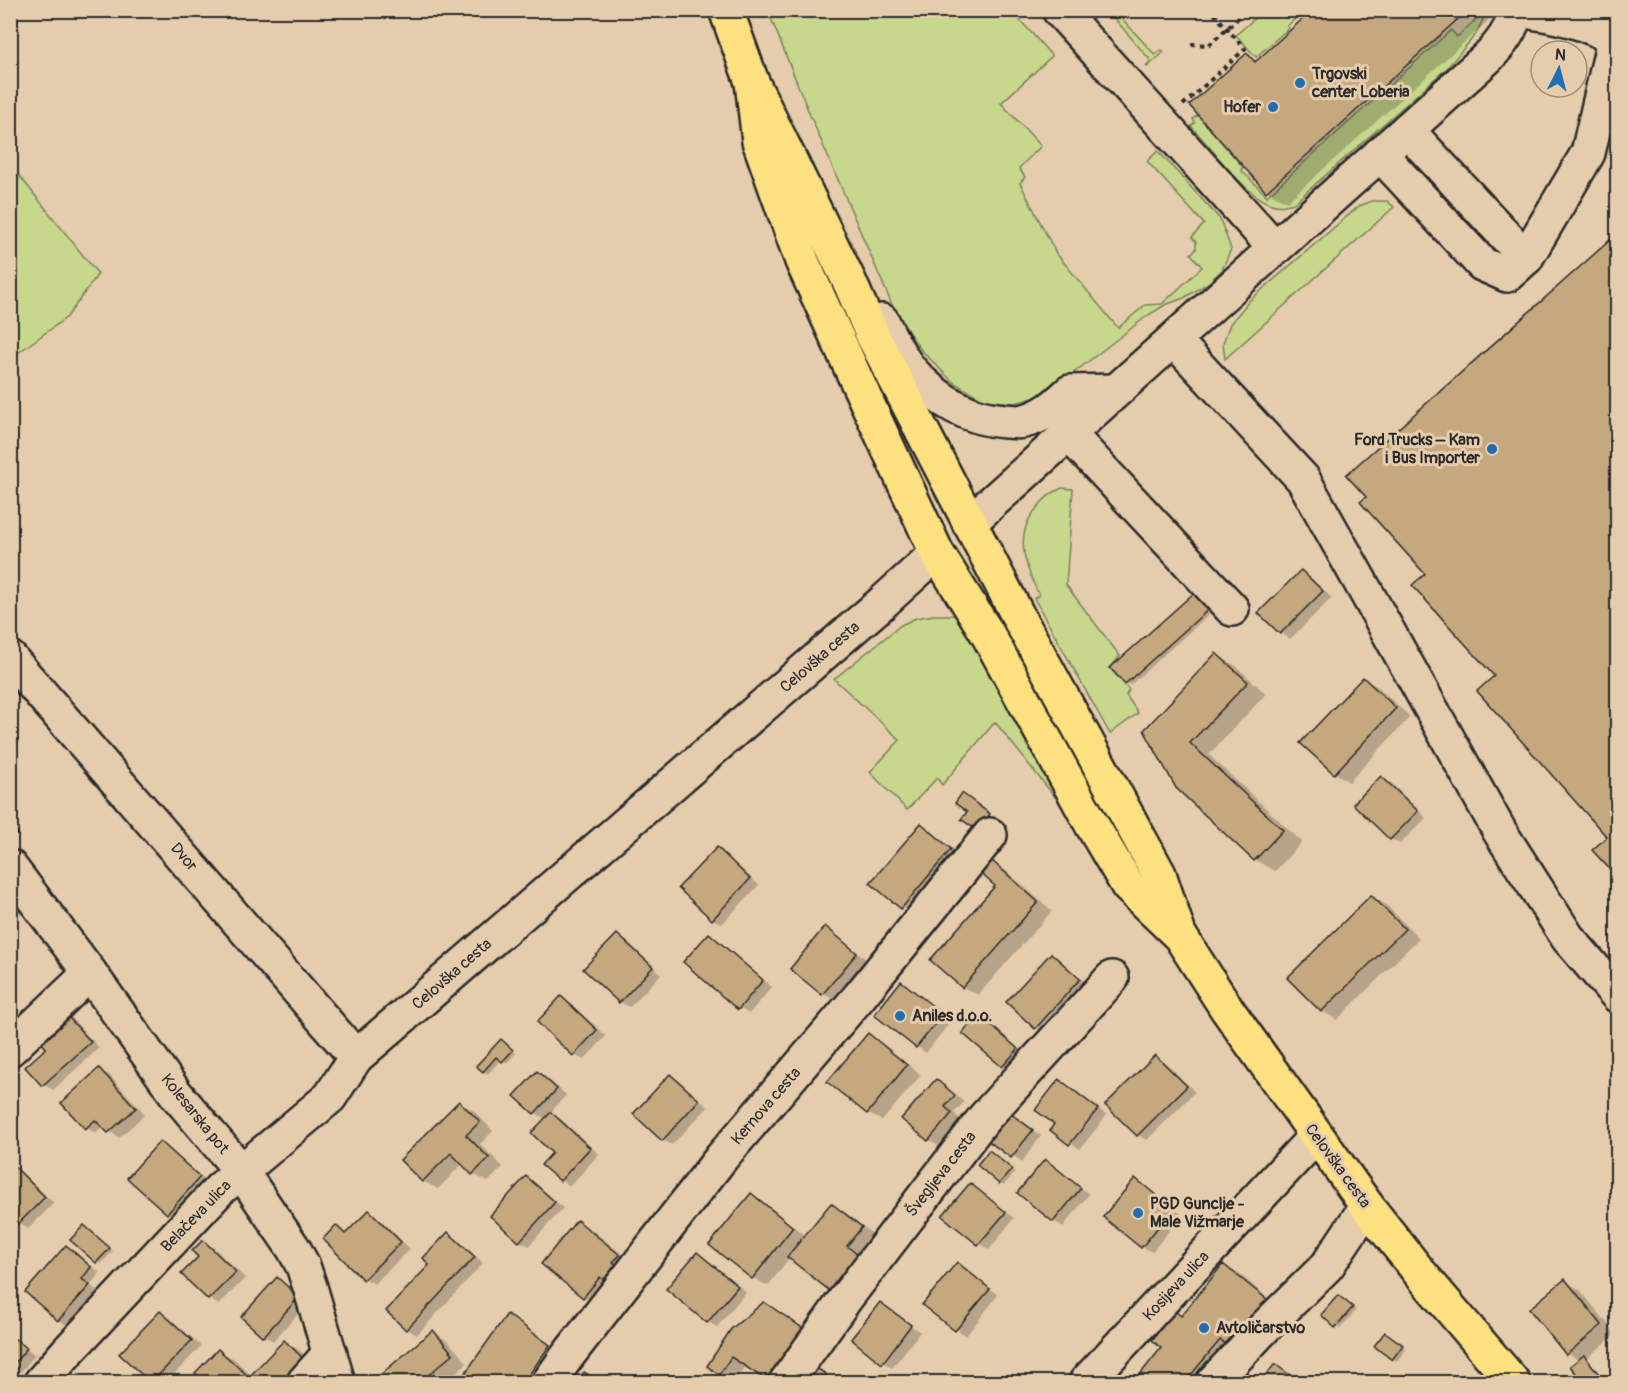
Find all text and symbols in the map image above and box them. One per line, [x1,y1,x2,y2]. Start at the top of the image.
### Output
north arrow [1529,39,1589,99]
text: N [1554,45,1567,66]
place label: Trgovski center Loberia [1311,64,1410,102]
marker: Trgovski center Loberia [1293,76,1307,90]
place label: Hofer [1223,97,1261,117]
marker: Hofer [1266,100,1280,114]
place label: Ford Trucks – Kam i Bus Importer [1354,430,1480,468]
marker: Ford Trucks – Kam i Bus Importer [1485,442,1499,456]
street label: Celovška cesta [776,617,864,697]
street label: Dvor [166,839,202,876]
street label: Celovška cesta [408,934,496,1014]
place label: Aniles d.o.o. [912,1006,992,1026]
marker: Aniles d.o.o. [893,1009,907,1023]
street label: Kernova cesta [727,1063,805,1149]
street label: Kolesarska pot [157,1070,234,1159]
street label: Celovška cesta [1301,1120,1375,1212]
street label: Švegljeva cesta [901,1127,981,1221]
street label: Belačeva ulica [157,1176,235,1256]
place label: PGD Gunclje - Male Vižmarje [1150,1194,1245,1232]
marker: PGD Gunclje - Male Vižmarje [1131,1206,1145,1220]
street label: Kosijeva ulica [1139,1247,1213,1325]
place label: Avtoličarstvo [1216,1318,1306,1338]
marker: Avtoličarstvo [1197,1321,1211,1335]

